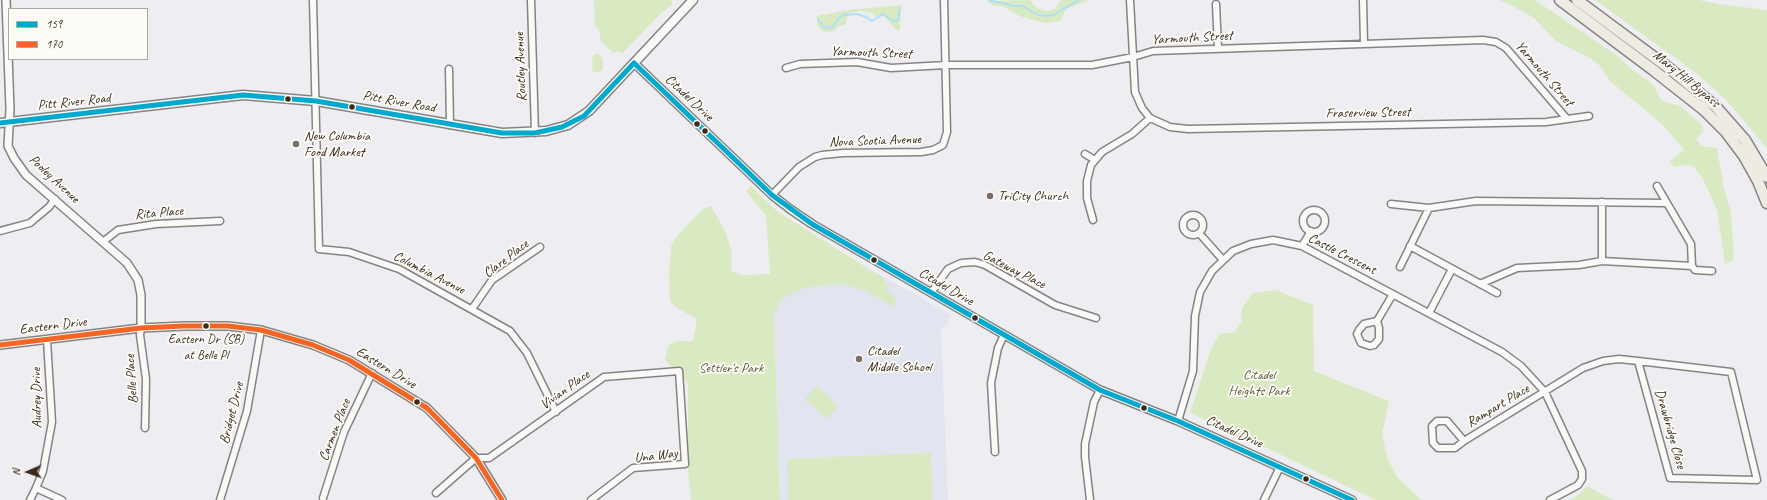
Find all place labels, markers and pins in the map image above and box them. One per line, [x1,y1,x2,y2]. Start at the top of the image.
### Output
unlabelled marker [283,94,293,104]
unlabelled marker [347,102,357,112]
unlabelled marker [692,119,702,129]
unlabelled marker [700,126,710,136]
place label: New Columbia Food Market [304,128,370,160]
marker: New Columbia Food Market [291,139,301,149]
place label: TriCity Church [998,188,1068,204]
marker: TriCity Church [985,191,995,201]
unlabelled marker [869,255,879,265]
unlabelled marker [970,313,980,323]
marker: Eastern Dr (SB) at Belle Pl [201,321,211,331]
place label: Eastern Dr (SB) at Belle Pl [168,332,244,363]
place label: Citadel Middle School [867,343,931,376]
marker: Citadel Middle School [854,354,864,364]
unlabelled marker [412,397,422,407]
unlabelled marker [1139,403,1149,413]
unlabelled marker [1301,474,1311,484]

